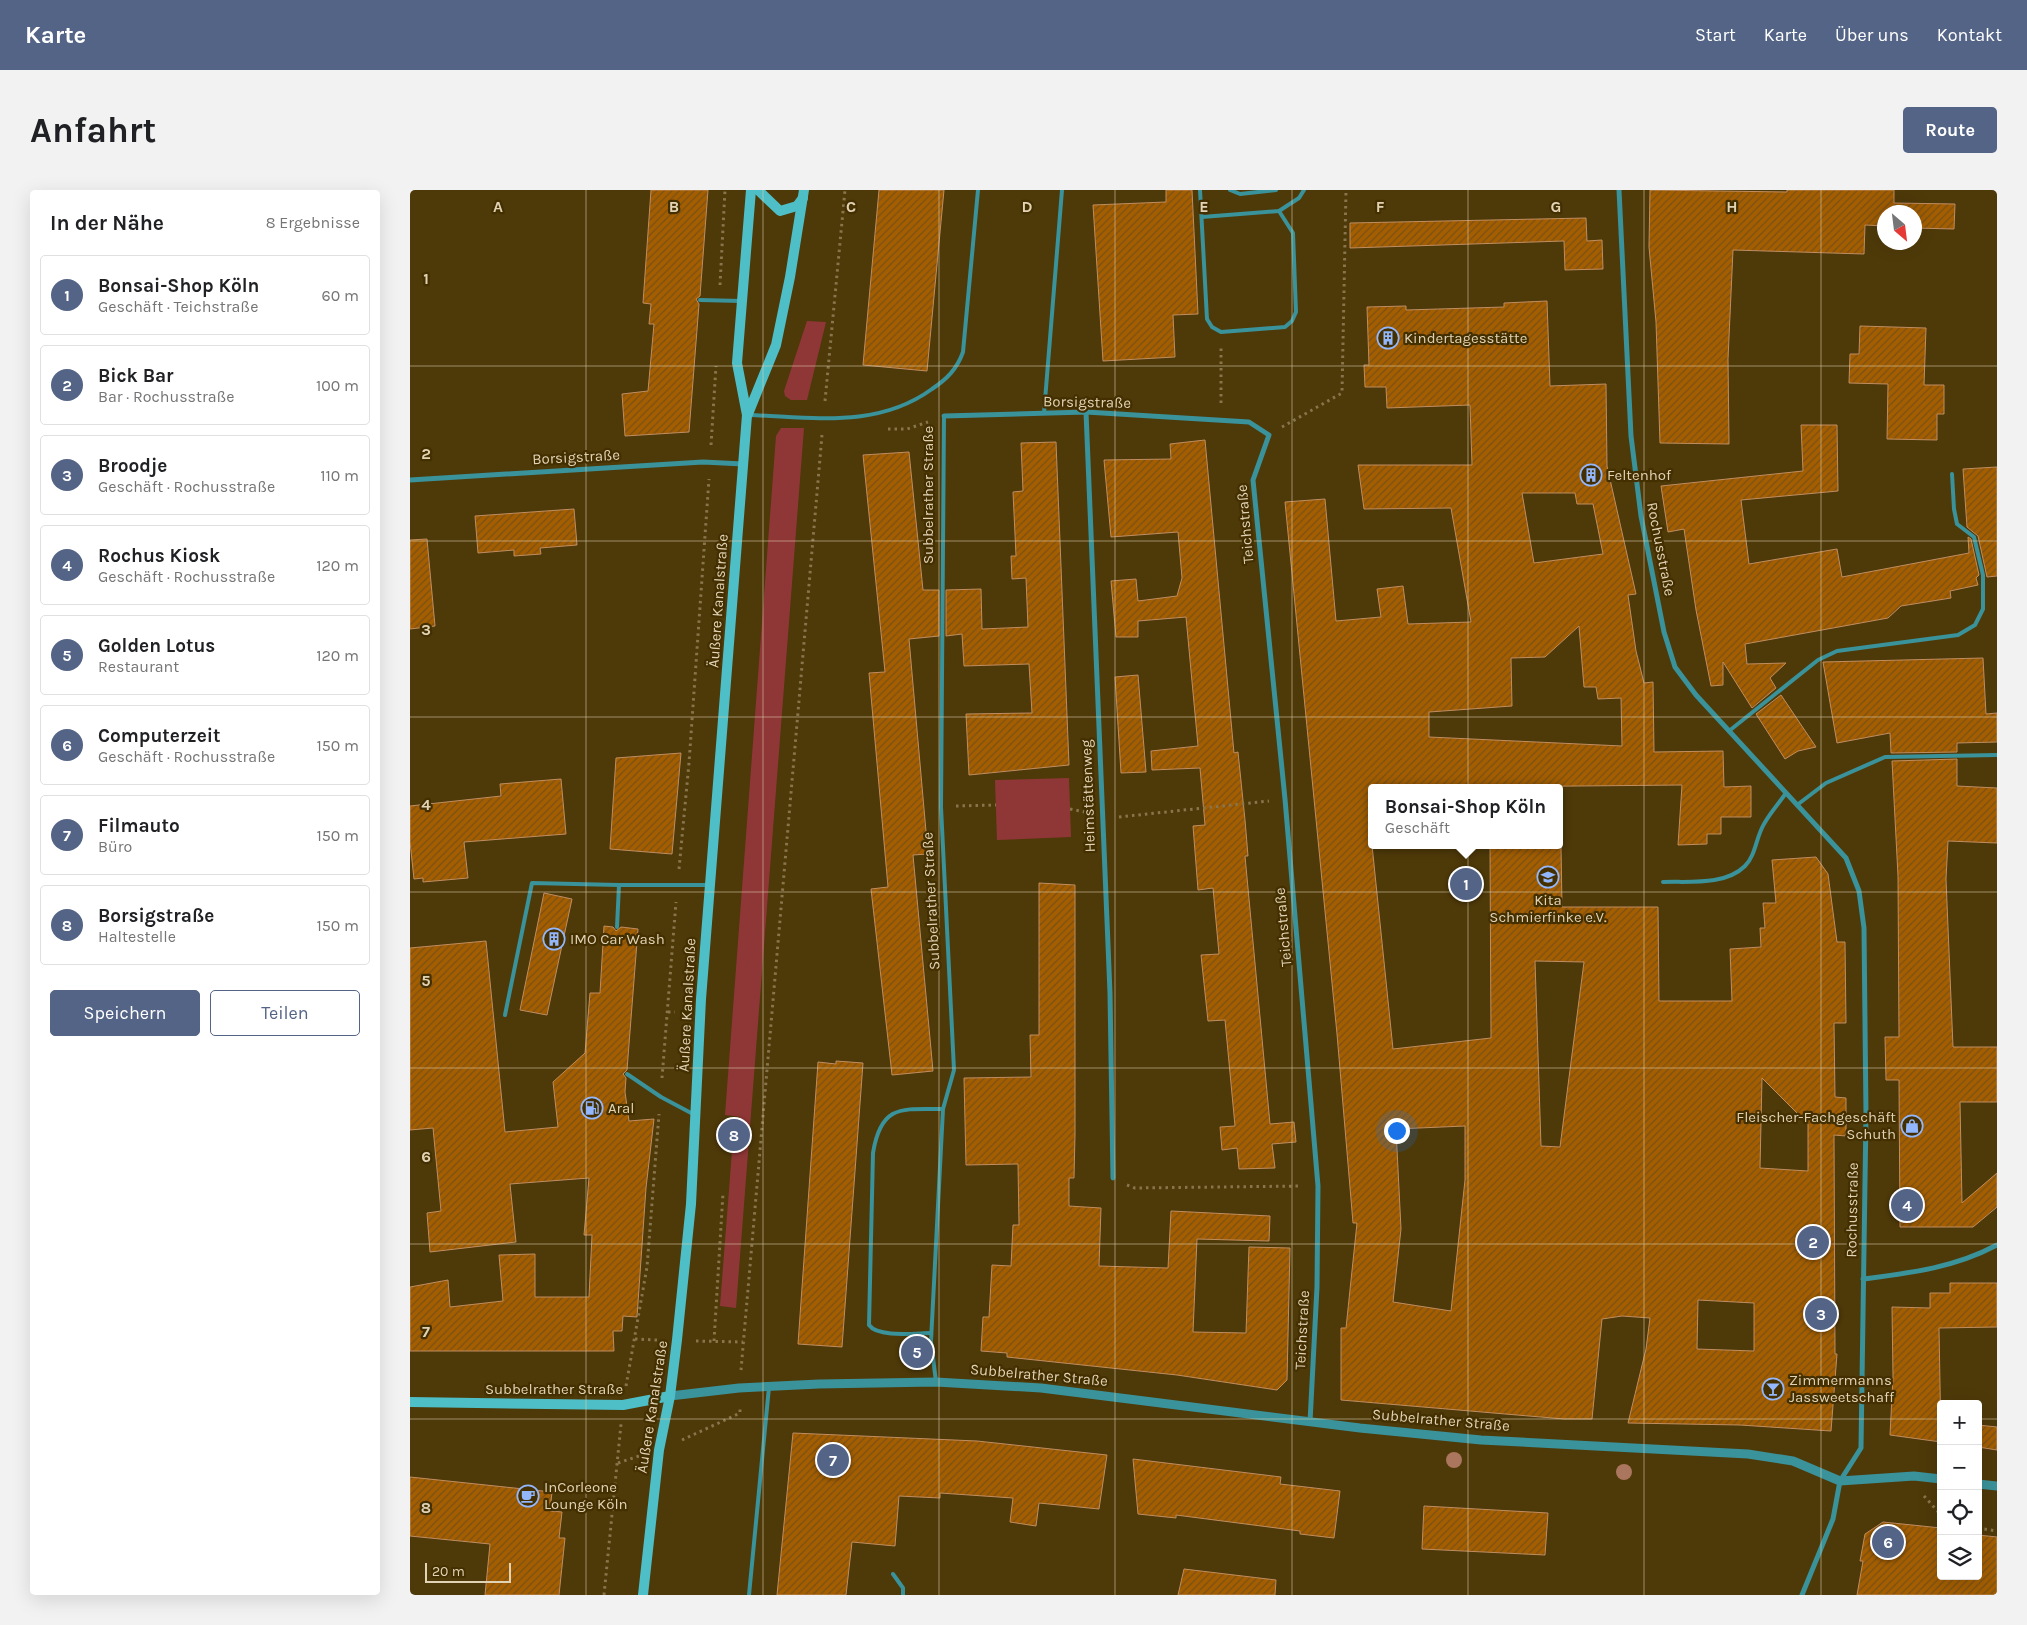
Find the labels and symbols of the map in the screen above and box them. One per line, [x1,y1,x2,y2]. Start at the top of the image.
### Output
text: A [493,197,503,216]
text: B [669,197,679,216]
text: C [846,197,856,216]
text: D [1022,197,1033,216]
text: E [1199,197,1209,216]
text: F [1376,197,1385,216]
text: G [1551,197,1561,216]
text: H [1726,197,1738,216]
north arrow [1877,205,1922,250]
text: 1 [423,269,429,288]
building icon: Kindertagesstätte [1376,326,1400,350]
place label: Kindertagesstätte [1404,329,1527,347]
street label: Borsigstraße [1043,392,1131,412]
street label: Subbelrather Straße [919,426,937,564]
text: 2 [421,444,431,463]
street label: Borsigstraße [532,446,620,468]
building icon: Feltenhof [1579,463,1603,487]
place label: Feltenhof [1607,466,1672,484]
street label: Teichstraße [1233,484,1257,564]
street label: Rochusstraße [1643,501,1679,597]
street label: Äußere Kanalstraße [704,533,732,669]
text: 3 [421,620,431,639]
street label: Heimstättenweg [1077,739,1099,853]
text: 4 [421,795,431,814]
street label: Subbelrather Straße [918,832,944,970]
pin: 1 [1450,865,1482,903]
school or university icon: Kita Schmierfinke e.V. [1536,865,1560,889]
street label: Teichstraße [1271,887,1295,967]
place label: Kita Schmierfinke e.V. [1489,891,1607,926]
building icon: IMO Car Wash [542,927,566,951]
place label: IMO Car Wash [570,930,665,948]
street label: Äußere Kanalstraße [674,937,700,1073]
text: 5 [421,971,431,990]
fuel station icon: Aral [580,1096,604,1120]
place label: Aral [608,1099,635,1117]
place label: Fleischer-Fachgeschäft Schuth [1736,1108,1896,1143]
shop icon: Fleischer-Fachgeschäft Schuth [1900,1114,1924,1138]
pin: 8 [718,1116,750,1154]
your location [1384,1118,1410,1144]
text: 6 [421,1147,431,1166]
street label: Rochusstraße [1842,1162,1862,1258]
pin: 4 [1891,1186,1923,1224]
pin: 2 [1797,1223,1829,1261]
street label: Teichstraße [1291,1290,1313,1370]
pin: 3 [1805,1295,1837,1333]
text: 7 [422,1322,430,1341]
pin: 5 [901,1333,933,1371]
street label: Äußere Kanalstraße [633,1339,671,1475]
street label: Subbelrather Straße [969,1360,1109,1390]
place label: Zimmermanns Jassweetschaff [1789,1371,1895,1406]
bar icon: Zimmermanns Jassweetschaff [1761,1377,1785,1401]
street label: Subbelrather Straße [485,1380,623,1398]
street label: Subbelrather Straße [1371,1405,1511,1435]
pin: 7 [817,1441,849,1479]
place label: InCorleone Lounge Köln [544,1478,628,1513]
cafe icon: InCorleone Lounge Köln [516,1484,540,1508]
text: 8 [421,1498,431,1517]
pin: 6 [1872,1523,1904,1561]
scale bar [425,1560,511,1583]

